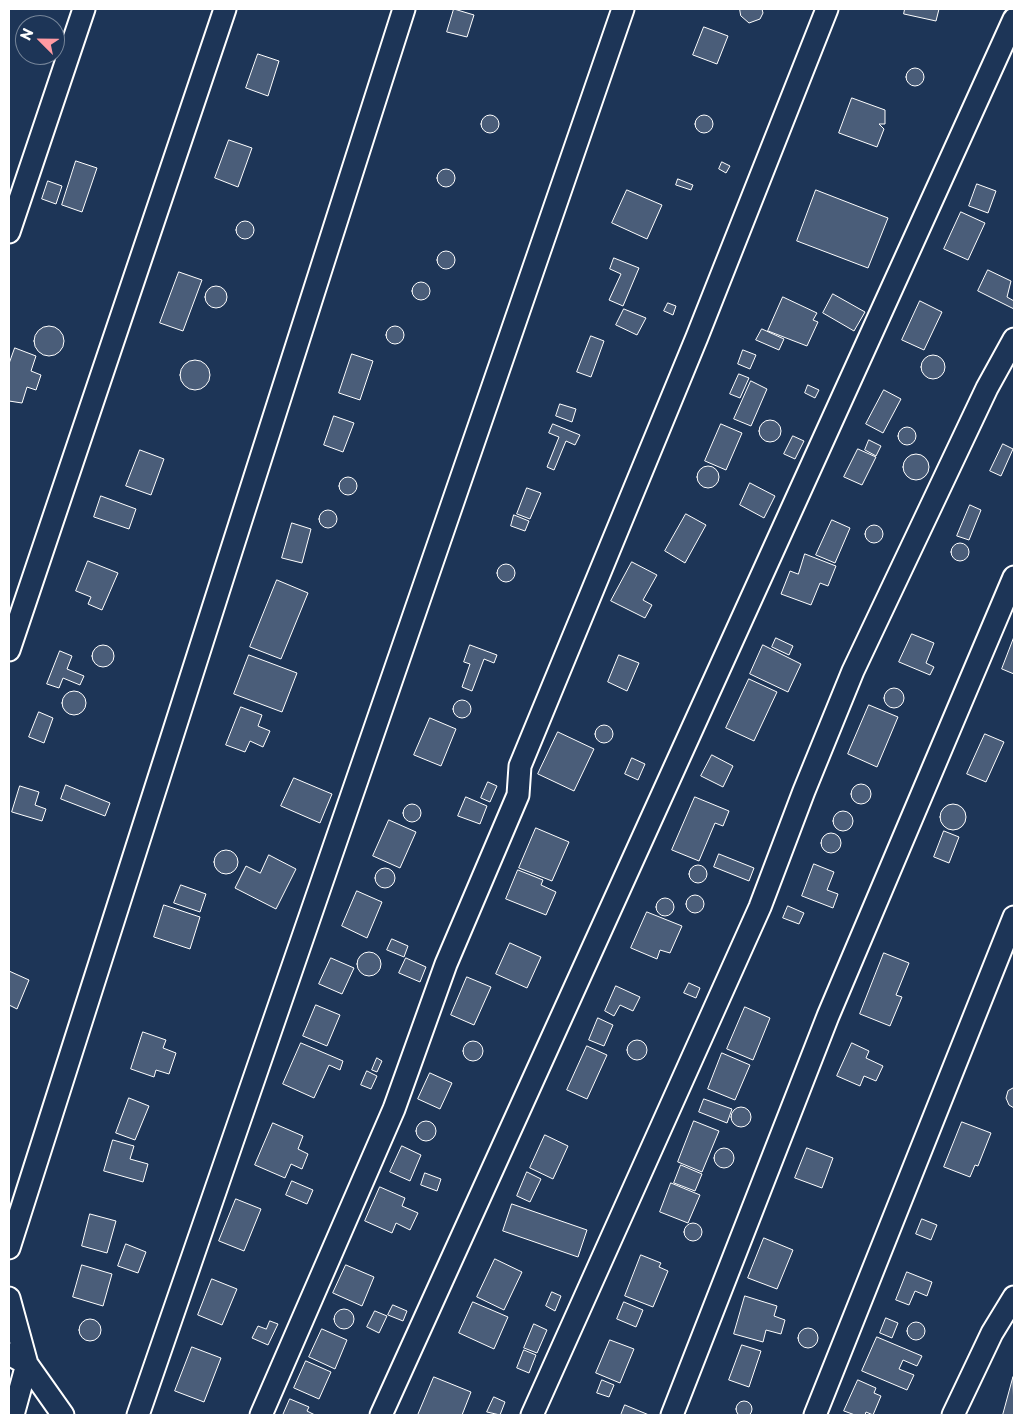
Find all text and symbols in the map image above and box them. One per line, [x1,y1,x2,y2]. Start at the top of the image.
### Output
north arrow [15,15,65,65]
text: N [15,25,38,44]

